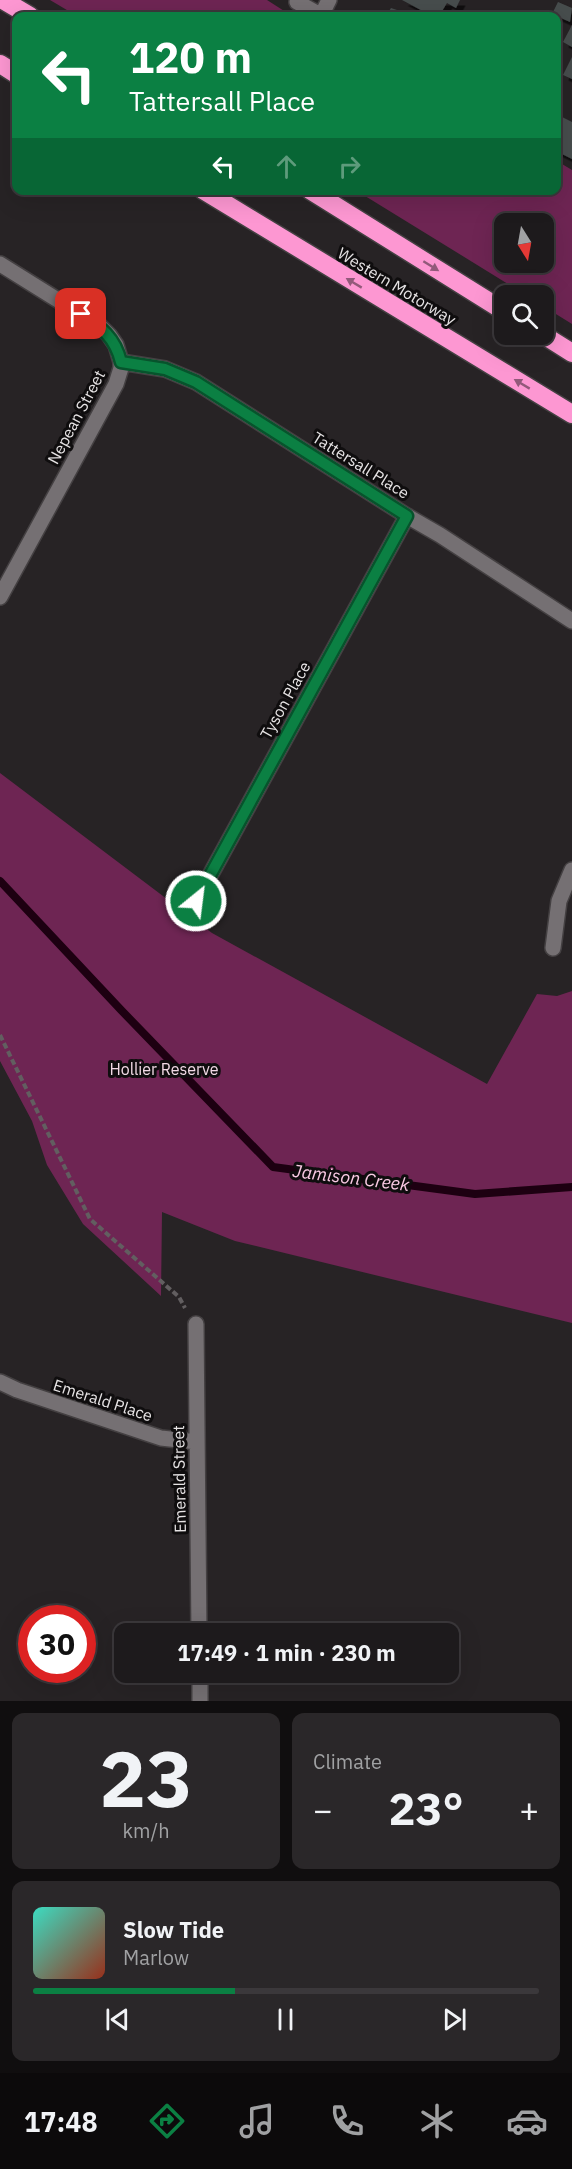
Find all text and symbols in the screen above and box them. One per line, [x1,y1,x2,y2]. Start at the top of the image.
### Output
text: 120 m [129,30,252,85]
icon: left [30,36,108,114]
text: Tattersall Place [129,83,315,118]
icon: left [207,150,240,183]
icon: ahead [270,150,303,183]
icon: right [333,150,366,183]
north arrow [494,213,554,273]
map controls [494,213,554,345]
street label: Western Motorway [334,243,460,329]
one-way arrow [423,260,439,271]
one-way arrow [346,278,362,289]
button: search [494,285,554,345]
pin [55,288,106,339]
icon: arrive [64,297,97,330]
street label: Nepean Street [43,367,109,467]
one-way arrow [514,378,530,389]
street label: Tattersall Place [309,427,413,503]
street label: Tyson Place [256,658,315,742]
position arrow [164,869,228,933]
park label: Hollier Reserve [109,1059,219,1079]
water label: Jamison Creek [291,1159,411,1196]
street label: Emerald Place [51,1375,155,1426]
street label: Emerald Street [168,1425,190,1533]
speed limit sign: 30 [18,1605,96,1683]
text: 17:49 · 1 min · 230 m [177,1638,396,1667]
text: 23 [99,1727,193,1828]
text: Climate [313,1748,382,1775]
text: 23° [388,1779,464,1837]
text: − [313,1788,333,1831]
text: + [519,1788,539,1831]
text: km/h [122,1817,170,1844]
text: Slow Tide [123,1915,224,1944]
text: Marlow [123,1944,189,1971]
icon: previous [101,2003,134,2036]
icon: pause [269,2003,302,2036]
icon: next [438,2003,471,2036]
icon: directions [146,2100,188,2142]
icon: music [236,2100,278,2142]
icon: phone [326,2100,368,2142]
icon: climate [416,2100,458,2142]
icon: car [506,2100,548,2142]
text: 17:48 [24,2104,98,2139]

